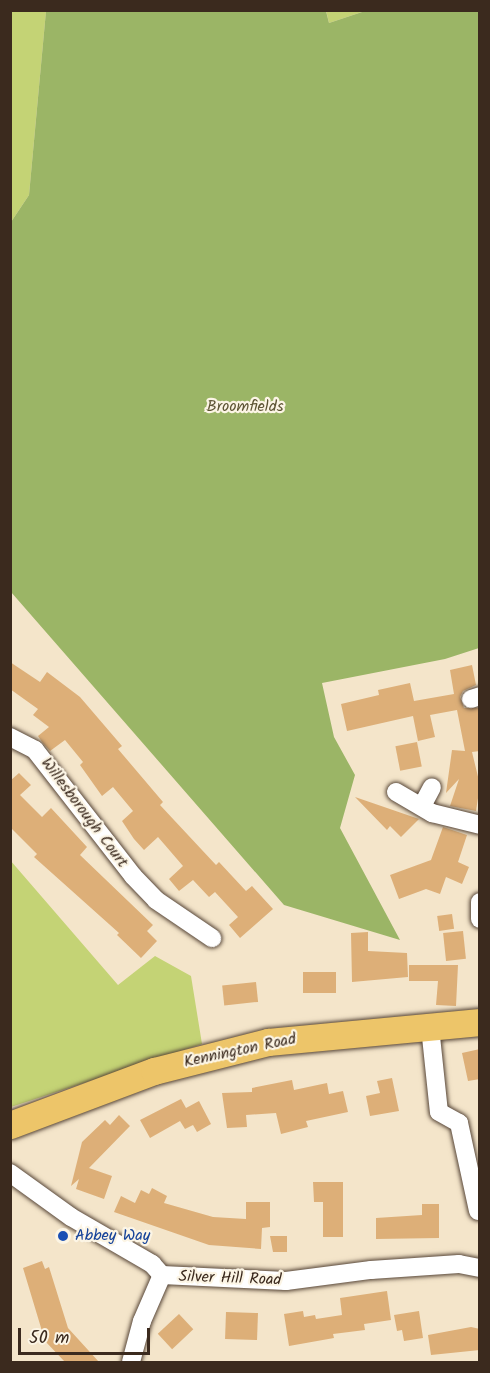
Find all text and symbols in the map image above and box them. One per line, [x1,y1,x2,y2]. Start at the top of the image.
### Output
park label: Broomfields [206,397,284,417]
street label: Willesborough Court [36,754,132,872]
street label: Kennington Road [182,1030,298,1072]
place label: Abbey Way [75,1226,150,1246]
marker: Abbey Way [56,1229,70,1243]
street label: Silver Hill Road [178,1268,282,1290]
scale bar [21,1316,153,1354]
text: 50 m [29,1324,69,1353]

